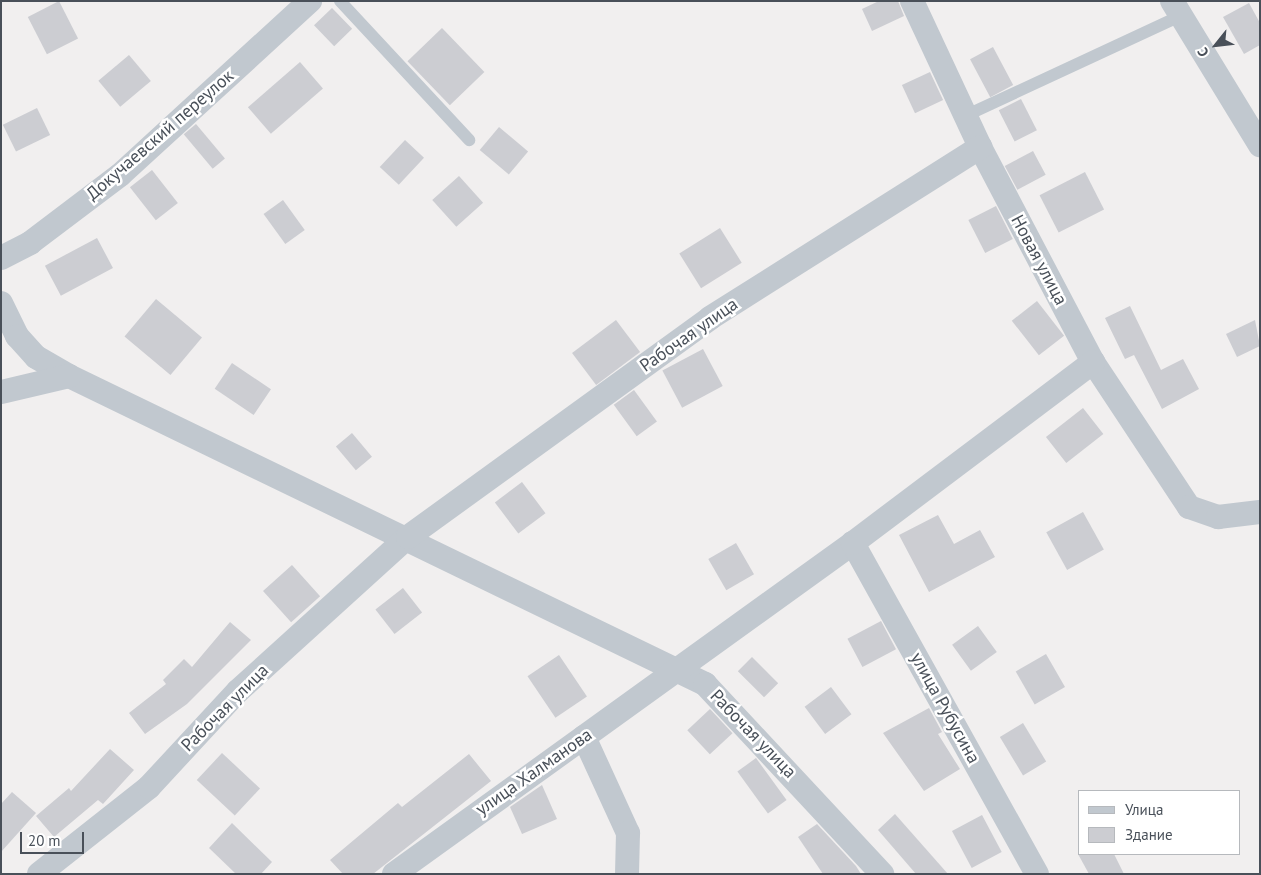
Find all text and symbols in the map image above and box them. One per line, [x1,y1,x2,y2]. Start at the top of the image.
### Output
north arrow [1191,20,1241,70]
text: С [1193,44,1213,60]
street label: Докучаевский переулок [82,65,238,205]
street label: Новая улица [1006,211,1072,309]
street label: Рабочая улица [636,293,742,377]
street label: улица Рубусина [906,649,984,767]
street label: Рабочая улица [177,660,273,756]
street label: Рабочая улица [705,685,801,783]
street label: улица Халманова [471,724,597,820]
legend [1078,790,1241,855]
text: Улица [1125,800,1163,819]
scale bar [22,822,86,854]
text: Здание [1125,825,1173,844]
text: 20 m [28,831,61,850]

